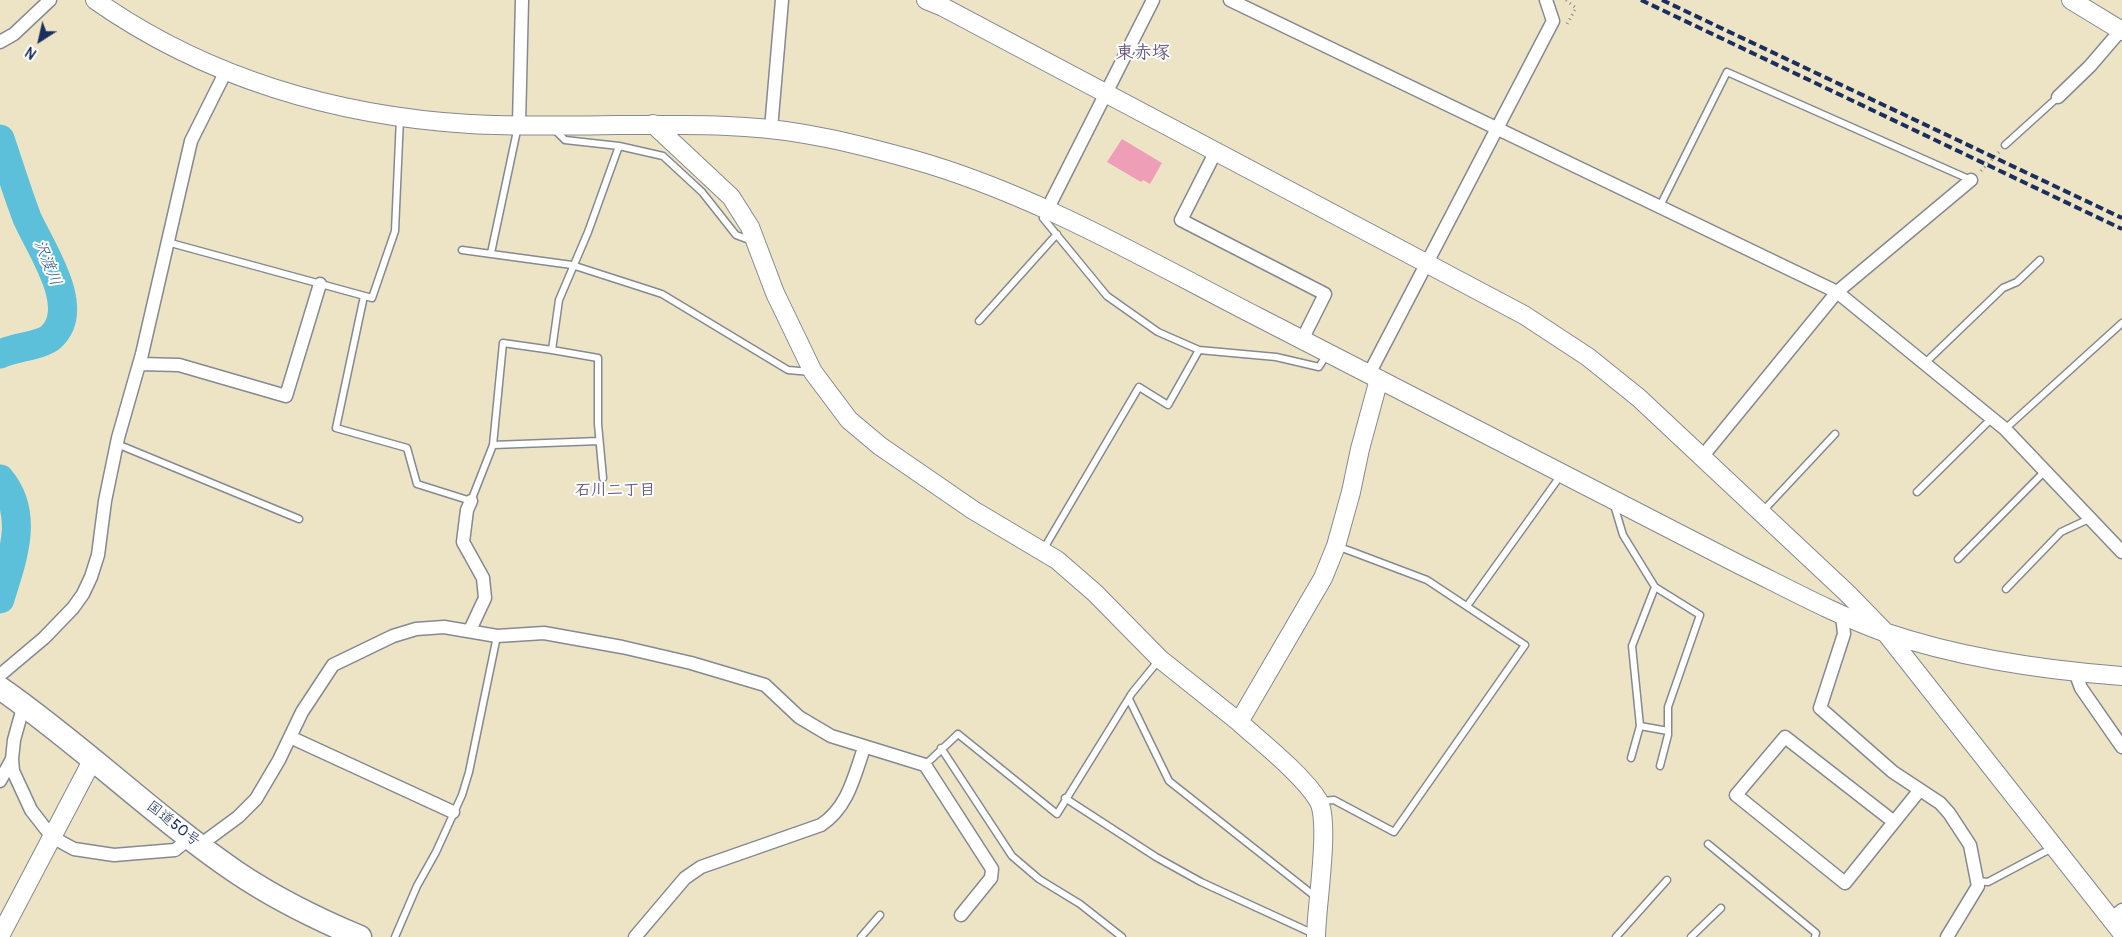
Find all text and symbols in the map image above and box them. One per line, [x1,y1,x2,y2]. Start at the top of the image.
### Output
north arrow [15,15,65,65]
district label: 東赤塚 [1116,42,1170,64]
text: N [22,43,40,62]
water label: 沢渡川 [29,237,65,289]
district label: 石川二丁目 [575,481,655,501]
street label: 国道50号 [142,797,204,851]

